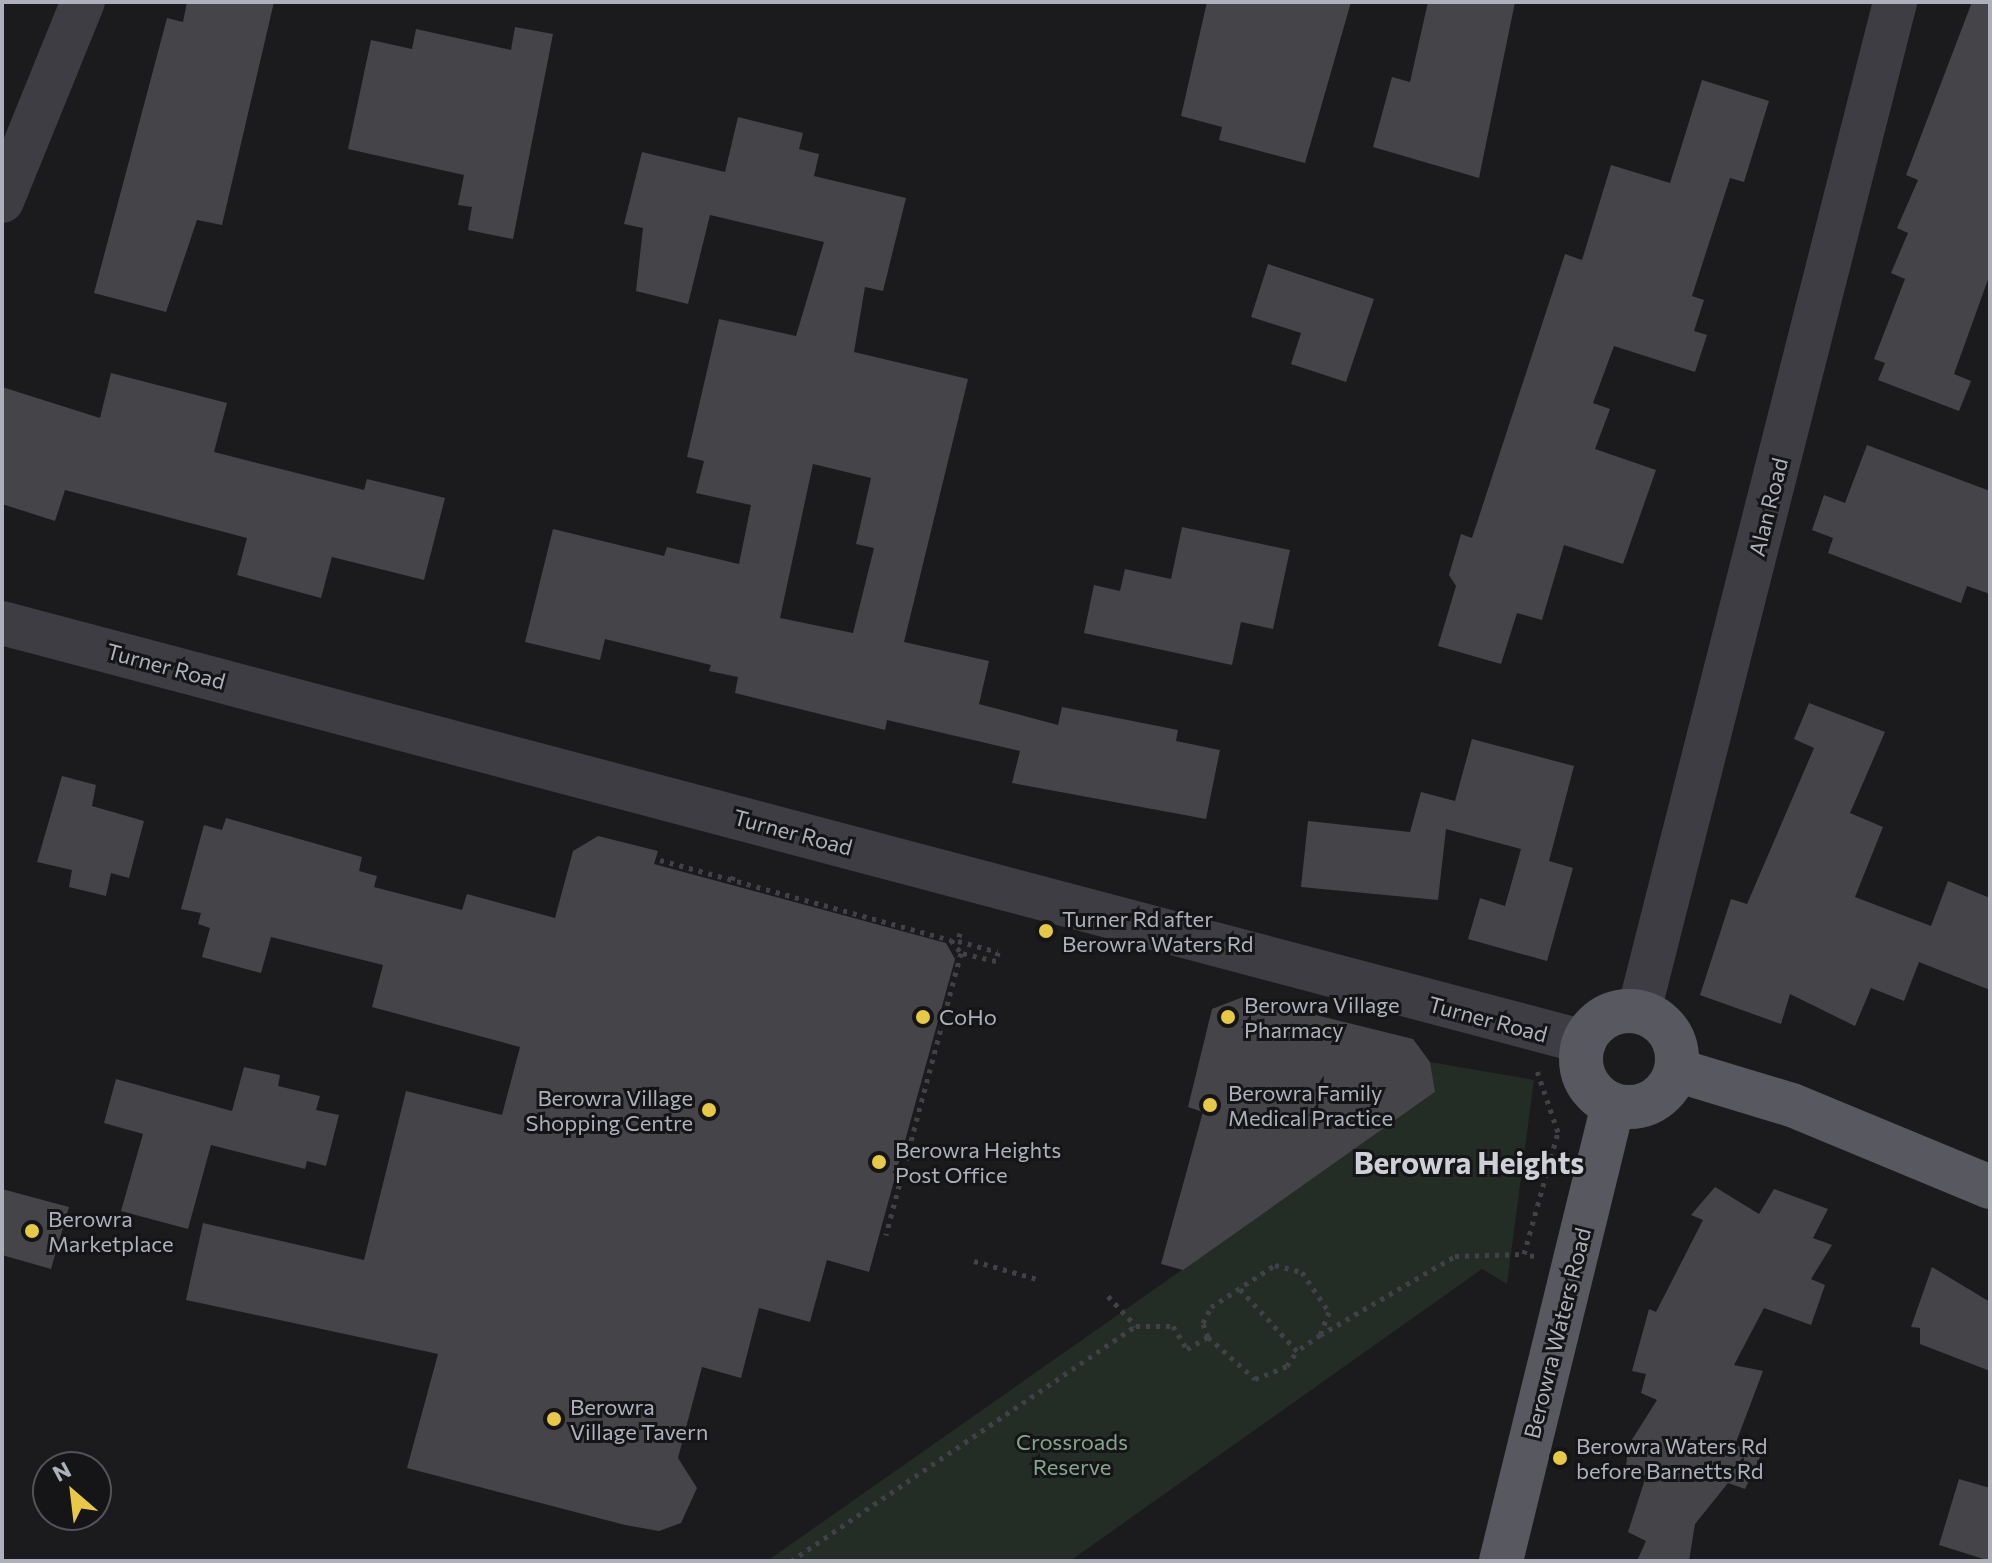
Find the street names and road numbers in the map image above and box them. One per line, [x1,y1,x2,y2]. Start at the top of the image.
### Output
street label: Alan Road [1743,455,1793,559]
street label: Turner Road [104,637,228,695]
street label: Turner Road [731,803,855,861]
street label: Turner Road [1426,990,1550,1048]
street label: Berowra Waters Road [1518,1225,1596,1441]

